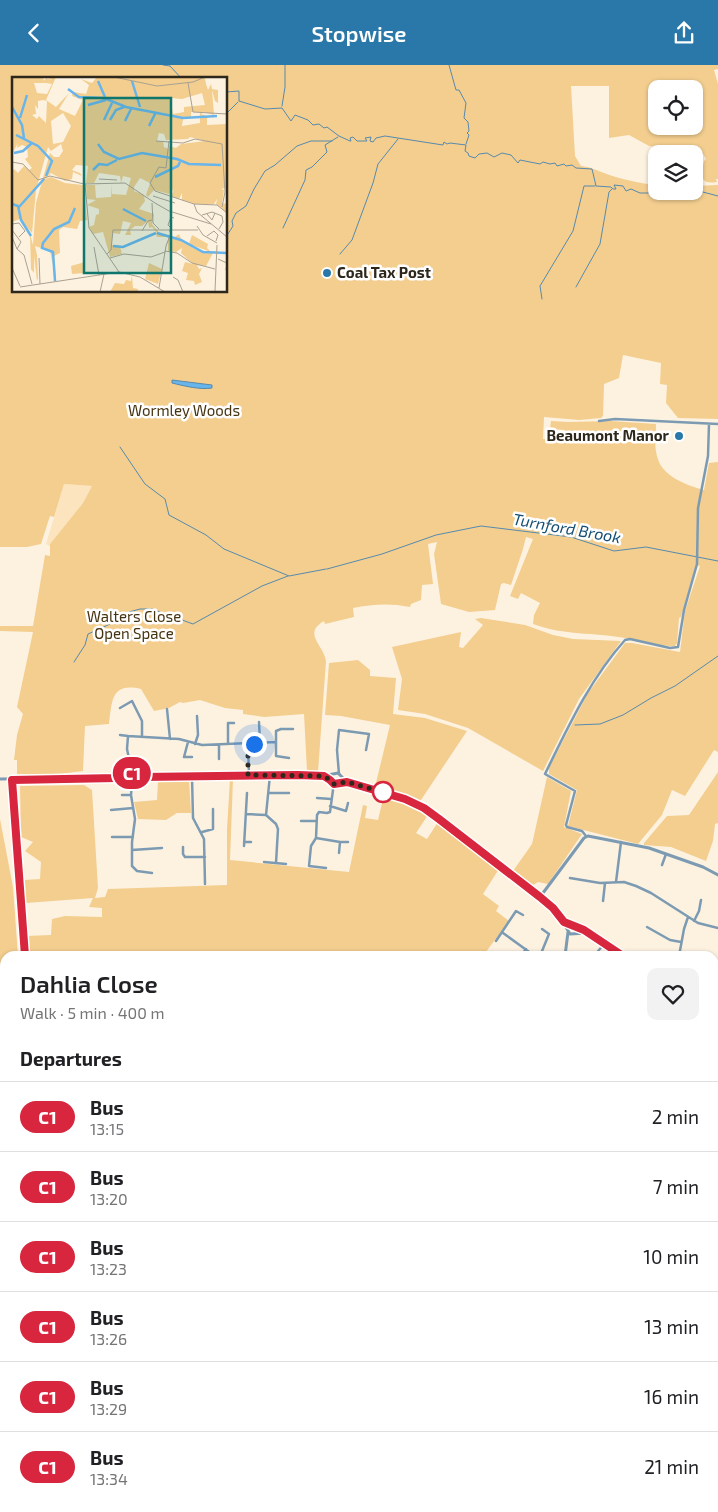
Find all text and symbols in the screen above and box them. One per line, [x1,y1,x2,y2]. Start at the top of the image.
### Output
icon: back [20,19,48,47]
icon: share [670,19,698,47]
text: Stopwise [312,20,406,46]
inset map [12,77,228,293]
map controls [648,80,703,200]
button: locate [648,80,703,135]
button: layers [648,145,703,200]
place label: Coal Tax Post [337,263,431,281]
marker: Coal Tax Post [321,267,333,279]
park label: Wormley Woods [128,401,240,419]
place label: Beaumont Manor [546,426,670,444]
marker: Beaumont Manor [673,430,685,442]
water label: Turnford Brook [512,509,622,546]
park label: Walters Close Open Space [87,607,181,642]
your location [242,732,267,757]
line badge: C1 [110,757,154,789]
text: C1 [123,762,141,784]
unlabelled marker [372,781,394,803]
button: heart [647,968,699,1020]
text: Dahlia Close [20,969,158,998]
text: Walk · 5 min · 400 m [20,1003,164,1022]
text: Departures [20,1047,122,1070]
text: Bus [90,1096,124,1119]
text: 2 min [652,1105,699,1128]
text: C1 [38,1106,57,1128]
text: 13:15 [90,1119,124,1138]
text: Bus [90,1166,124,1189]
text: 7 min [653,1175,699,1198]
text: C1 [38,1176,57,1198]
text: 13:20 [90,1189,128,1208]
text: Bus [90,1236,124,1259]
text: 10 min [643,1245,699,1268]
text: C1 [38,1246,57,1268]
text: 13:23 [90,1259,127,1278]
text: Bus [90,1306,124,1329]
text: 13 min [644,1315,699,1338]
text: C1 [38,1316,57,1338]
text: 13:26 [90,1329,127,1348]
text: Bus [90,1376,124,1399]
text: 16 min [644,1385,699,1408]
text: C1 [38,1386,57,1408]
text: 13:29 [90,1399,127,1418]
text: Bus [90,1446,124,1469]
text: 21 min [644,1455,699,1478]
text: C1 [38,1456,57,1478]
text: 13:34 [90,1469,128,1488]

